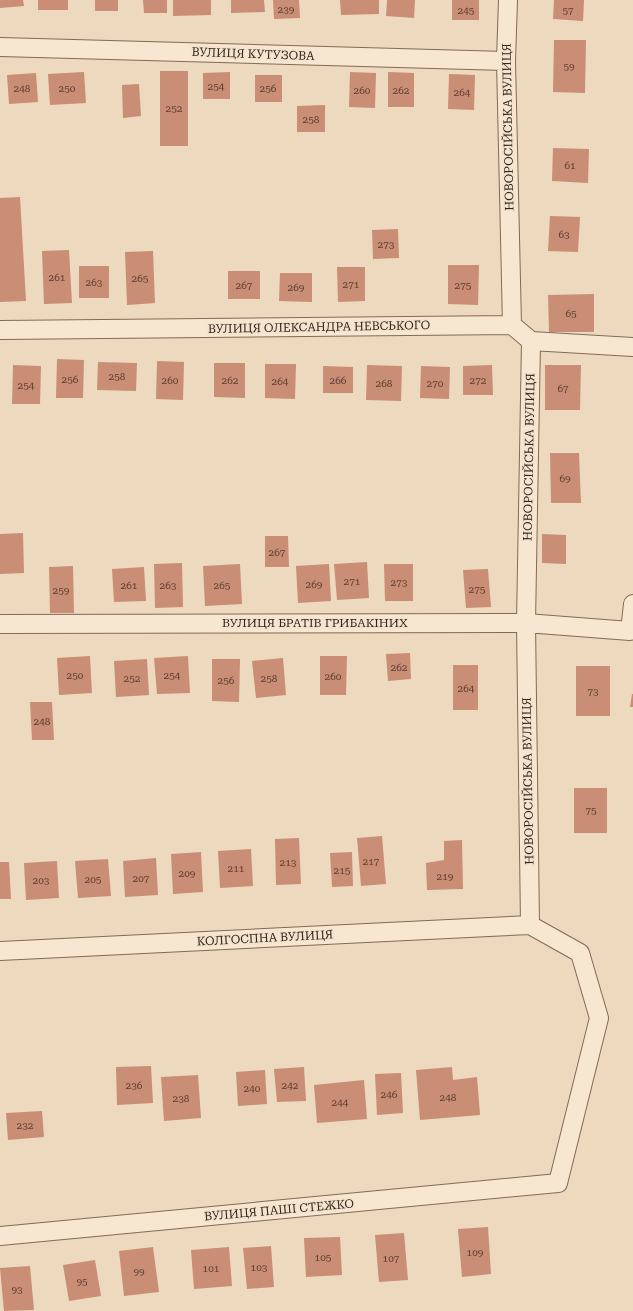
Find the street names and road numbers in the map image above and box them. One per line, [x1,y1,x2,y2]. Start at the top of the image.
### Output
street label: НОВОРОСІЙСЬКА ВУЛИЦЯ [500,43,516,211]
street label: ВУЛИЦЯ КУТУЗОВА [191,45,315,63]
street label: ВУЛИЦЯ ОЛЕКСАНДРА НЕВСЬКОГО [208,318,430,336]
street label: НОВОРОСІЙСЬКА ВУЛИЦЯ [521,373,537,541]
street label: ВУЛИЦЯ БРАТІВ ГРИБАКІНИХ [222,616,408,630]
street label: НОВОРОСІЙСЬКА ВУЛИЦЯ [520,697,536,865]
street label: КОЛГОСПНА ВУЛИЦЯ [197,927,333,949]
street label: ВУЛИЦЯ ПАШІ СТЕЖКО [203,1196,355,1224]

